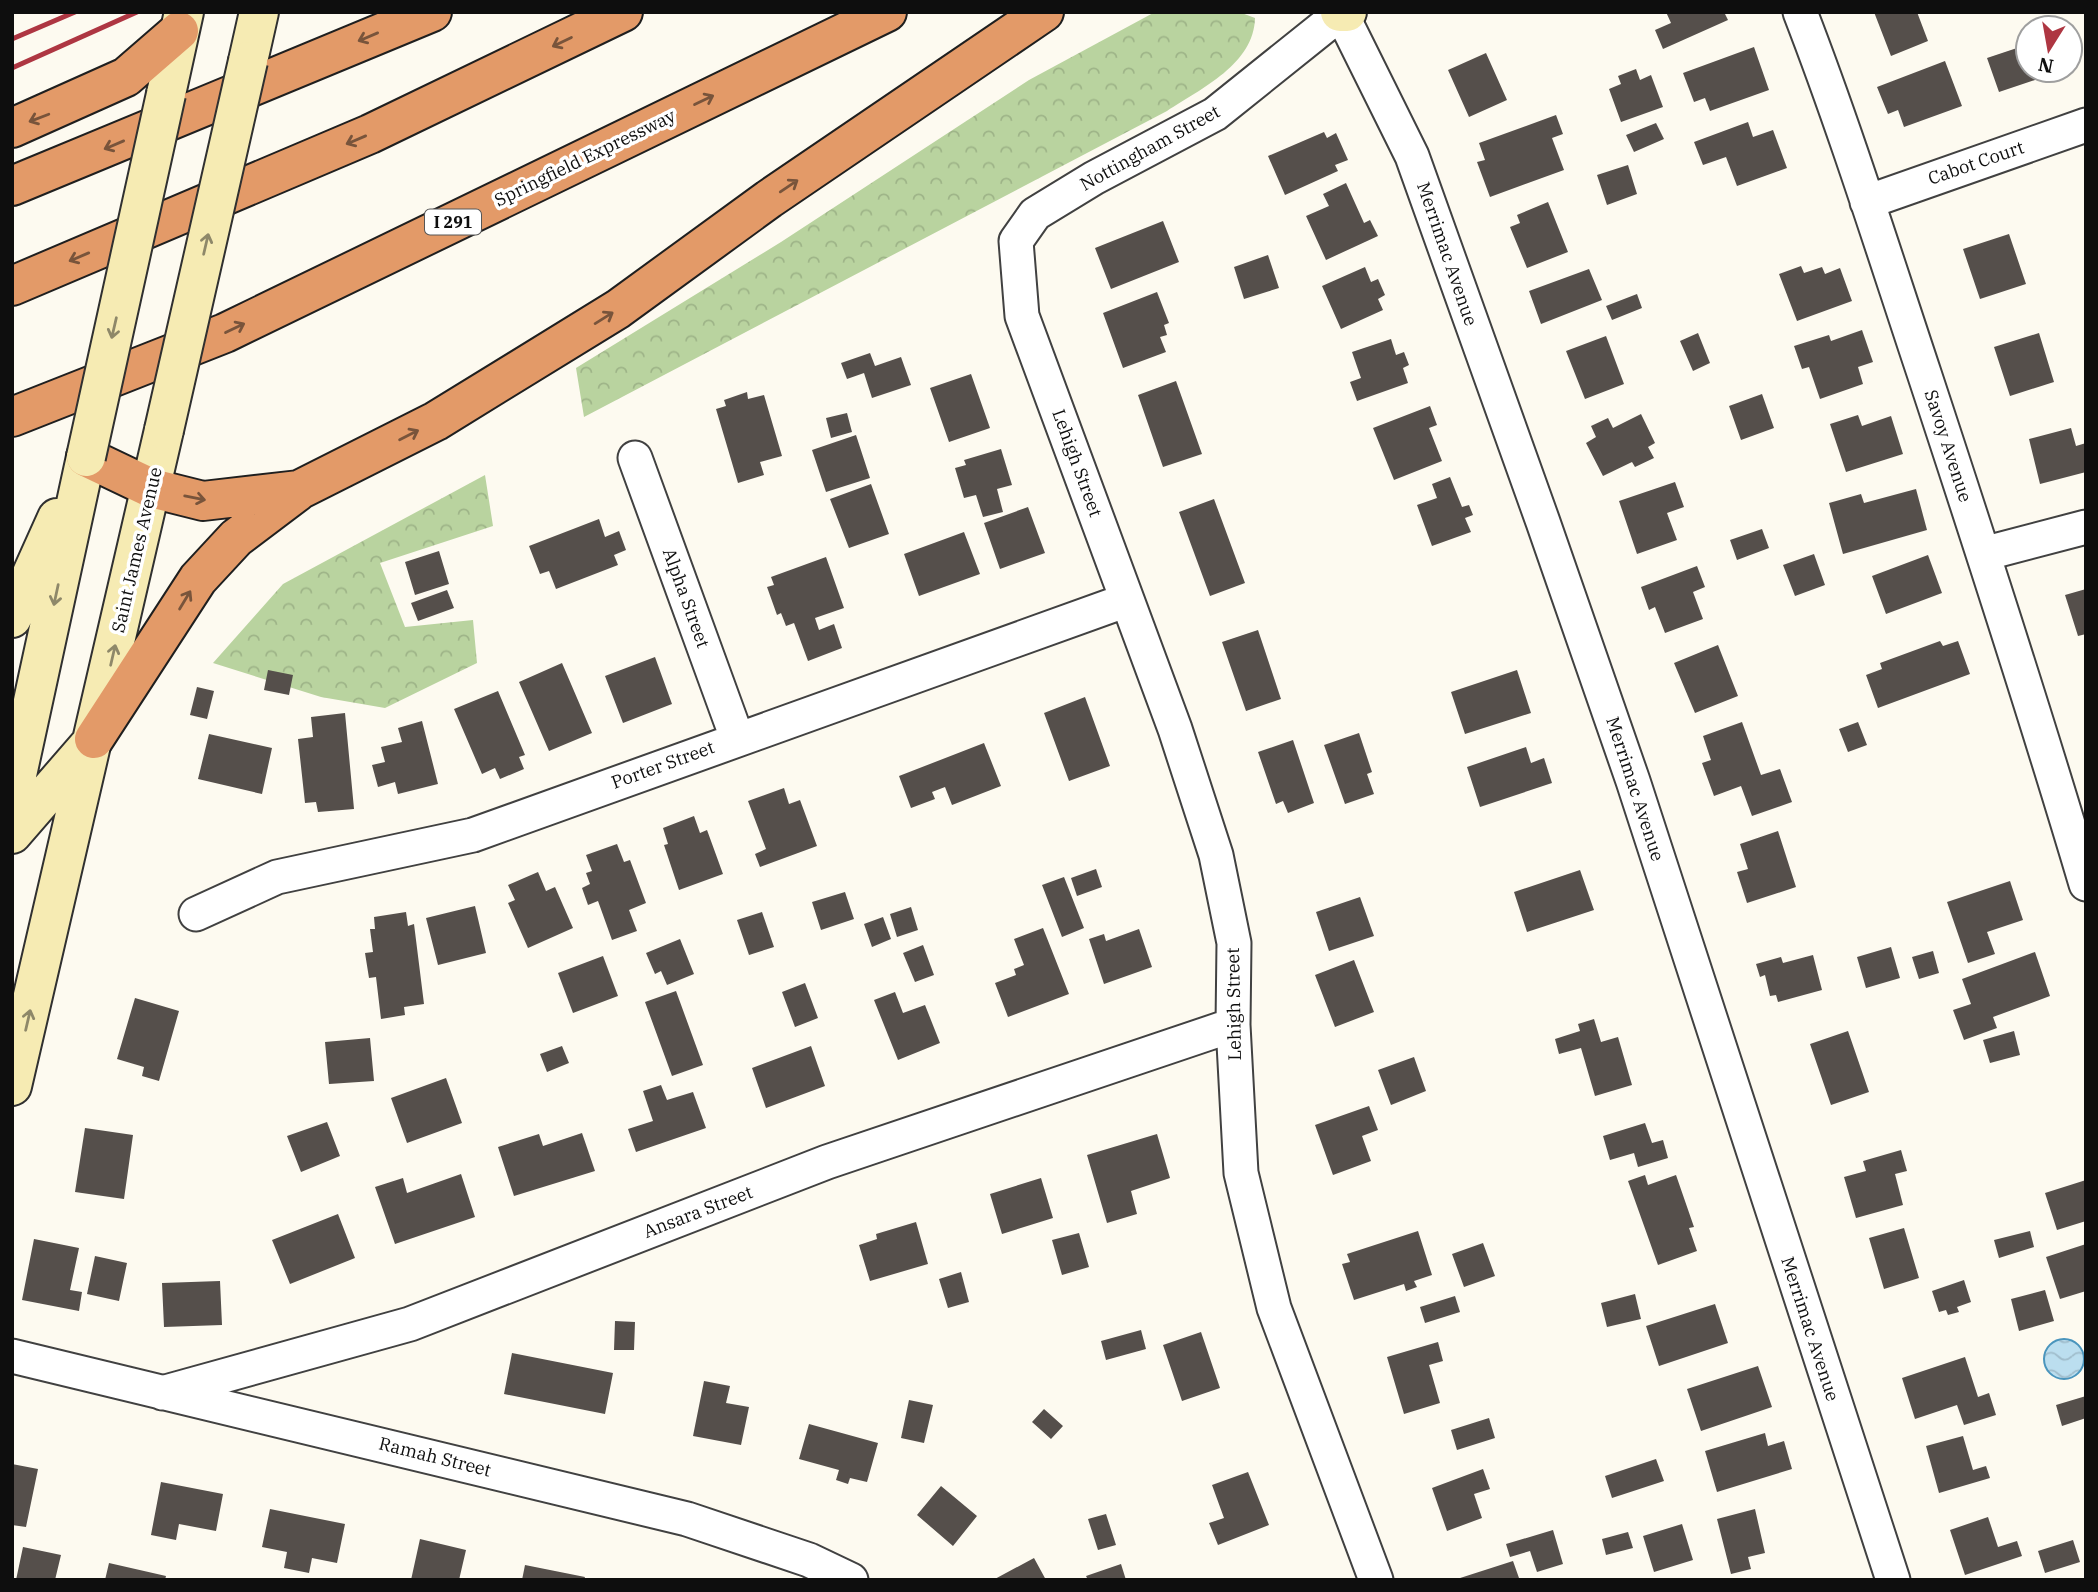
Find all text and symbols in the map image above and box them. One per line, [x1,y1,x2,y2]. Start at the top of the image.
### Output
north arrow [2014,14,2084,84]
one-way arrow [358,31,380,44]
one-way arrow [552,36,573,49]
text: N [2036,52,2055,79]
one-way arrow [693,93,714,106]
street label: Nottingham Street [1076,100,1224,196]
street label: Springfield Expressway [490,103,680,211]
one-way arrow [29,112,50,125]
one-way arrow [346,134,368,147]
street label: Cabot Court [1925,135,2027,190]
one-way arrow [104,139,125,152]
one-way arrow [779,179,798,193]
street label: Merrimac Avenue [1412,179,1483,329]
road number: I 291 [425,210,481,234]
one-way arrow [200,233,213,256]
one-way arrow [69,252,91,265]
one-way arrow [593,311,613,325]
one-way arrow [107,316,121,339]
one-way arrow [224,320,245,334]
street label: Savoy Avenue [1920,387,1977,505]
street label: Lehigh Street [1047,406,1108,520]
one-way arrow [398,428,419,442]
street label: Saint James Avenue [106,465,167,635]
one-way arrow [183,492,206,505]
street label: Alpha Street [658,545,715,651]
one-way arrow [49,583,63,606]
one-way arrow [179,591,193,611]
one-way arrow [107,644,120,667]
street label: Merrimac Avenue [1601,714,1670,864]
street label: Porter Street [608,735,717,794]
street label: Lehigh Street [1221,947,1246,1061]
one-way arrow [22,1009,36,1032]
street label: Ansara Street [640,1180,756,1243]
street label: Merrimac Avenue [1776,1254,1845,1404]
street label: Ramah Street [377,1431,494,1482]

